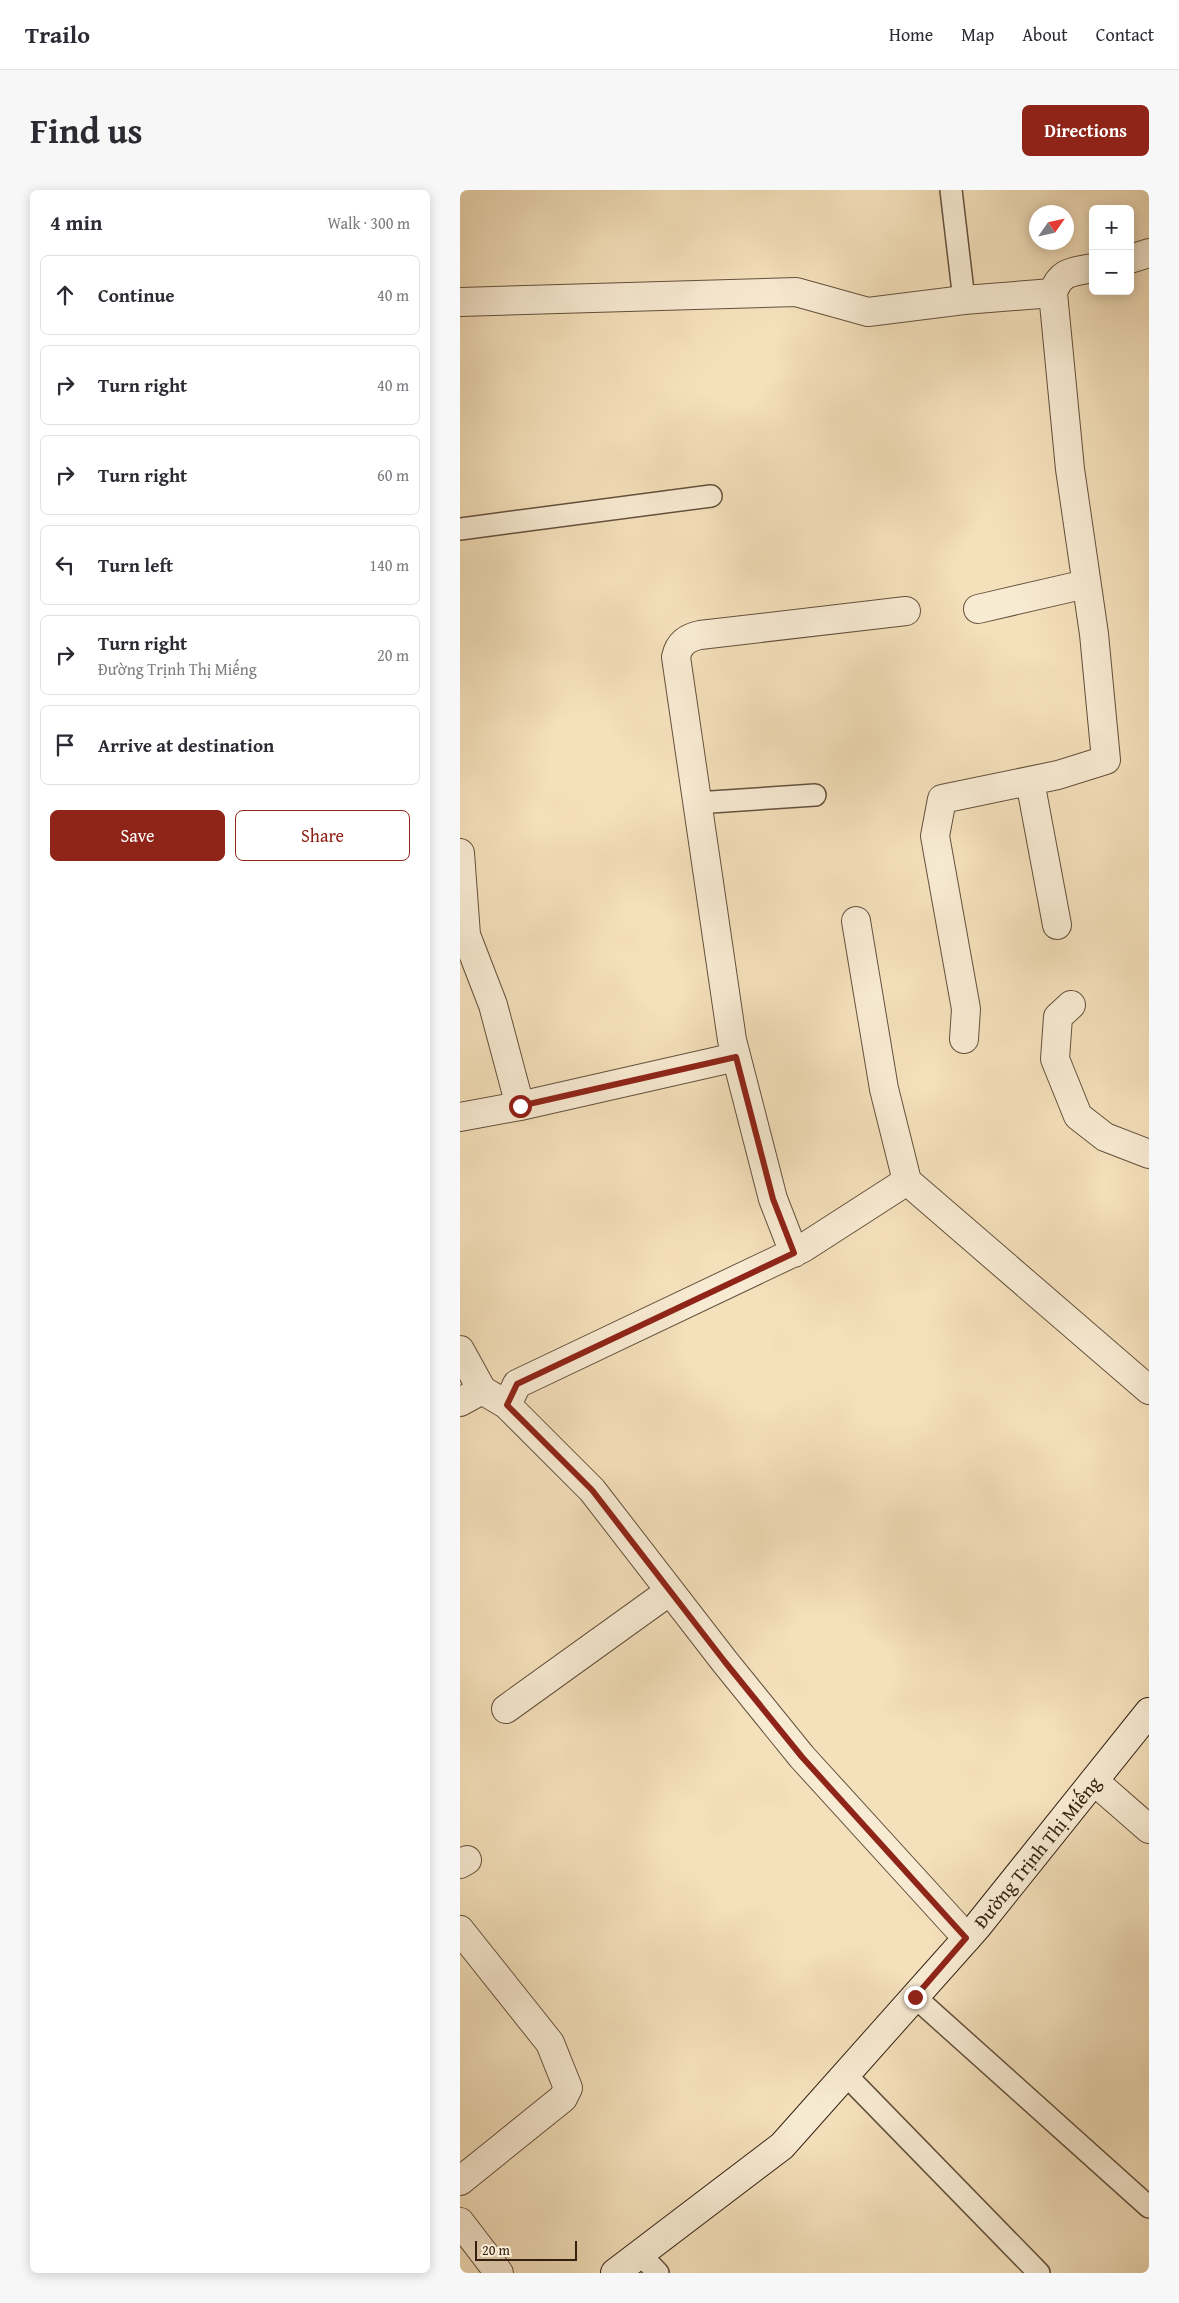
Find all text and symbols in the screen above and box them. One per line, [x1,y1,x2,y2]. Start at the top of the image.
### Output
text: Trailo [25,17,90,52]
text: Home [889,21,933,48]
text: Map [961,21,994,48]
text: About [1022,21,1068,48]
text: Contact [1096,21,1154,48]
text: Find us [30,105,143,156]
button: Directions [1022,105,1149,156]
north arrow [1029,205,1074,250]
map controls [1089,205,1134,295]
button: + [1089,205,1134,250]
text: 4 min [50,207,102,238]
text: Walk · 300 m [327,211,410,235]
button: − [1089,250,1134,295]
icon: ahead [51,281,79,309]
text: Continue [98,281,175,309]
text: 40 m [377,283,409,307]
icon: right [51,371,79,399]
text: Turn right [98,371,187,399]
text: 40 m [377,373,409,397]
icon: right [51,461,79,489]
text: Turn right [98,461,187,489]
text: 60 m [377,463,409,487]
icon: left [51,551,79,579]
text: Turn left [98,551,173,579]
text: 140 m [369,553,409,577]
text: Turn right [98,629,187,657]
icon: right [51,641,79,669]
text: 20 m [377,643,409,667]
text: Đường Trịnh Thị Miếng [98,657,257,681]
icon: arrive [51,731,79,759]
text: Arrive at destination [98,731,274,759]
button: Save [50,810,225,861]
button: Share [235,810,410,861]
route start [509,1095,532,1118]
street label: Đường Trịnh Thị Miếng [967,1770,1108,1934]
route end [904,1986,927,2009]
scale bar [475,2238,578,2261]
text: 20 m [482,2240,510,2260]

